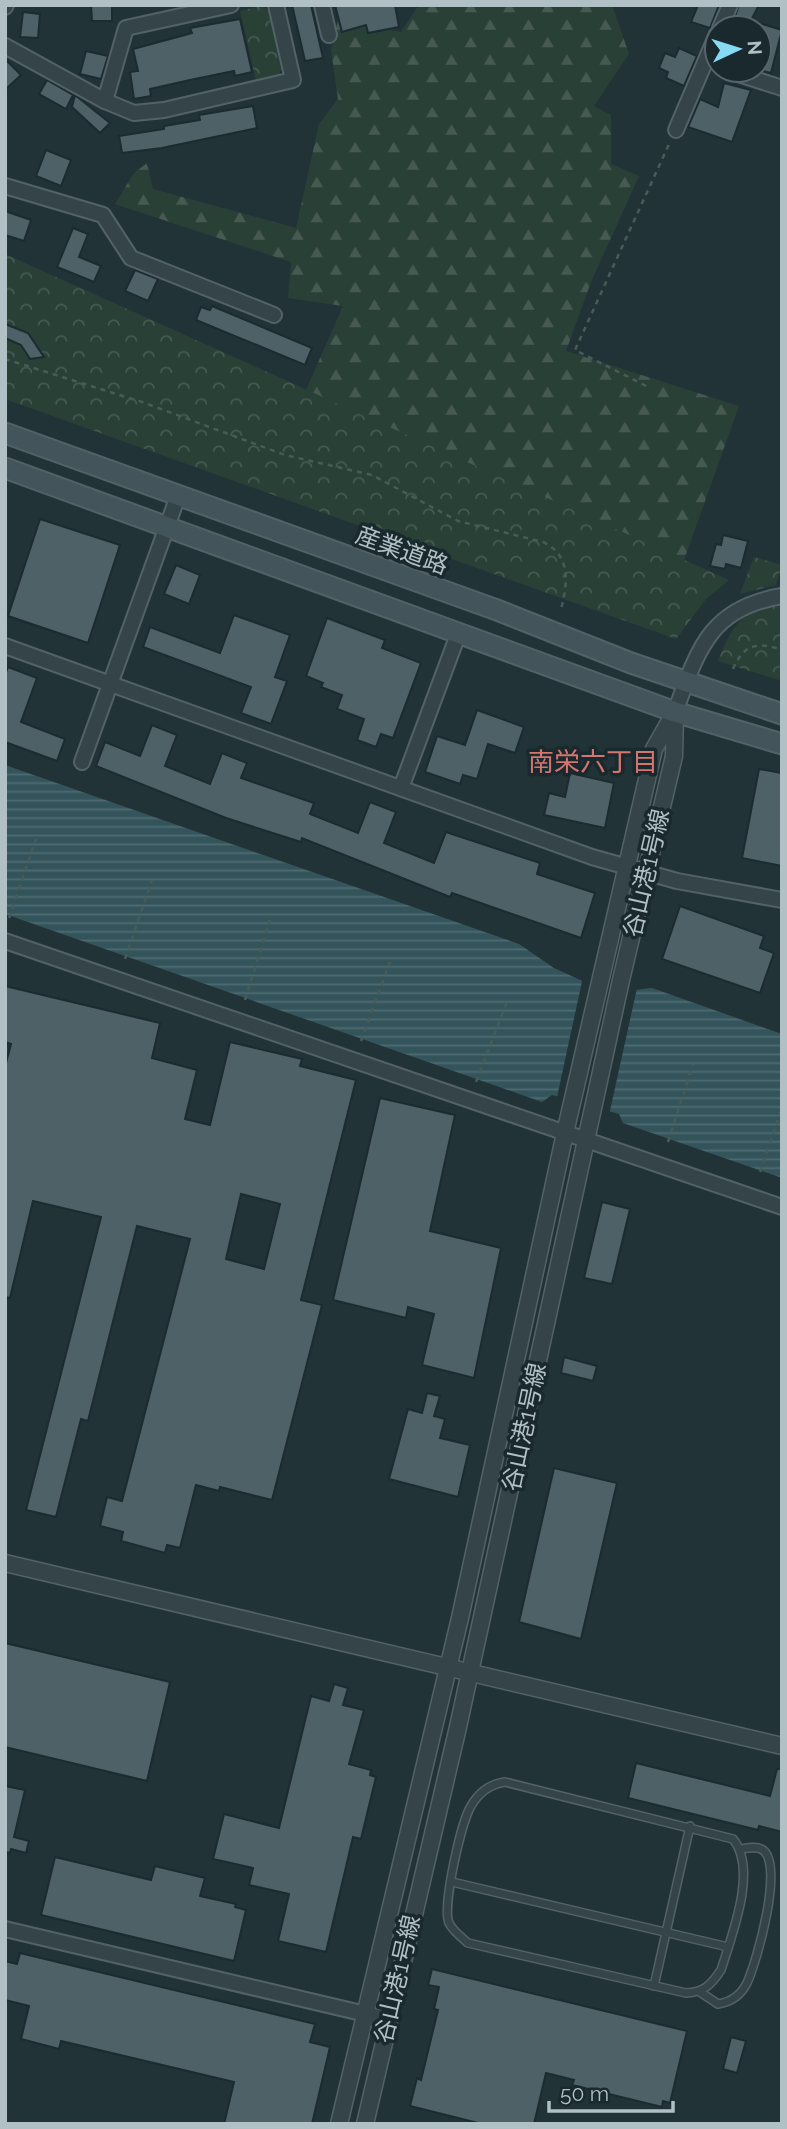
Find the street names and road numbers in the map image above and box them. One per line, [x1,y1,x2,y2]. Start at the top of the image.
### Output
street label: 産業道路 [352,520,452,580]
street label: 谷山港1号線 [617,806,675,940]
street label: 谷山港1号線 [496,1360,552,1494]
street label: 谷山港1号線 [368,1912,426,2046]

